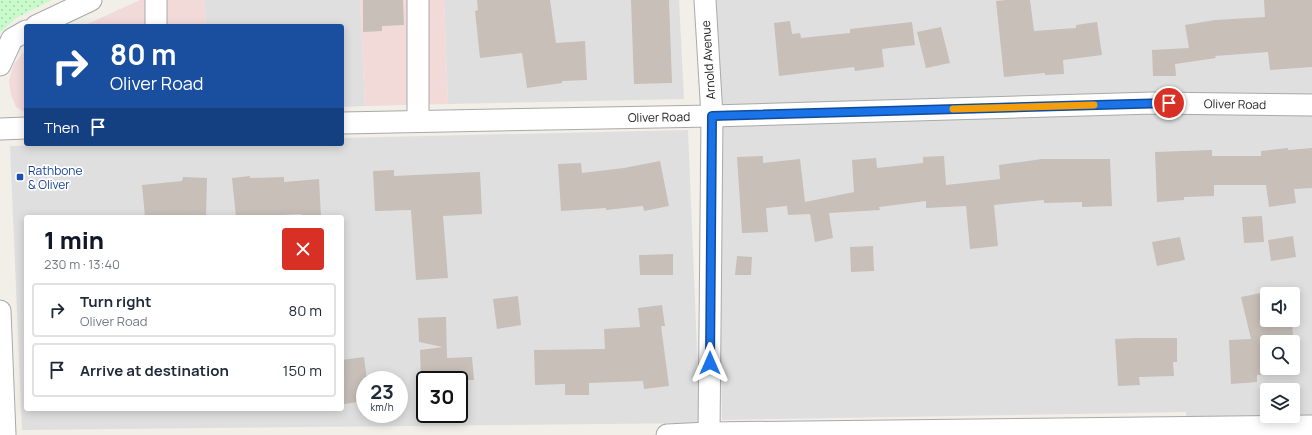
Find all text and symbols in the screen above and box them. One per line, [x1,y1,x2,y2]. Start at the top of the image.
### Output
street label: Arnold Avenue [697,20,719,100]
text: 80 m [110,35,176,73]
icon: right [44,40,96,92]
text: Oliver Road [110,71,203,95]
pin [1152,86,1186,120]
icon: arrive [1158,92,1180,114]
street label: Oliver Road [1204,95,1266,113]
street label: Oliver Road [628,108,690,126]
icon: arrive [87,116,109,138]
text: Then [44,117,79,138]
place label: Rathbone & Oliver [28,162,82,193]
marker: Rathbone & Oliver [15,172,25,182]
text: 1 min [44,223,104,256]
button: close [282,228,324,270]
text: 230 m · 13:40 [44,255,120,273]
map controls [1260,287,1300,423]
button: sound [1260,287,1300,327]
text: Turn right [80,291,151,312]
icon: right [46,299,68,321]
text: 80 m [288,300,322,321]
text: Oliver Road [80,312,148,330]
button: search [1260,335,1300,375]
position arrow [689,342,731,384]
icon: arrive [46,359,68,381]
text: Arrive at destination [80,360,229,381]
text: 150 m [283,360,322,381]
speed limit sign: 30 [416,371,468,423]
text: 23 [370,378,394,405]
button: layers [1260,383,1300,423]
text: km/h [370,400,394,414]

